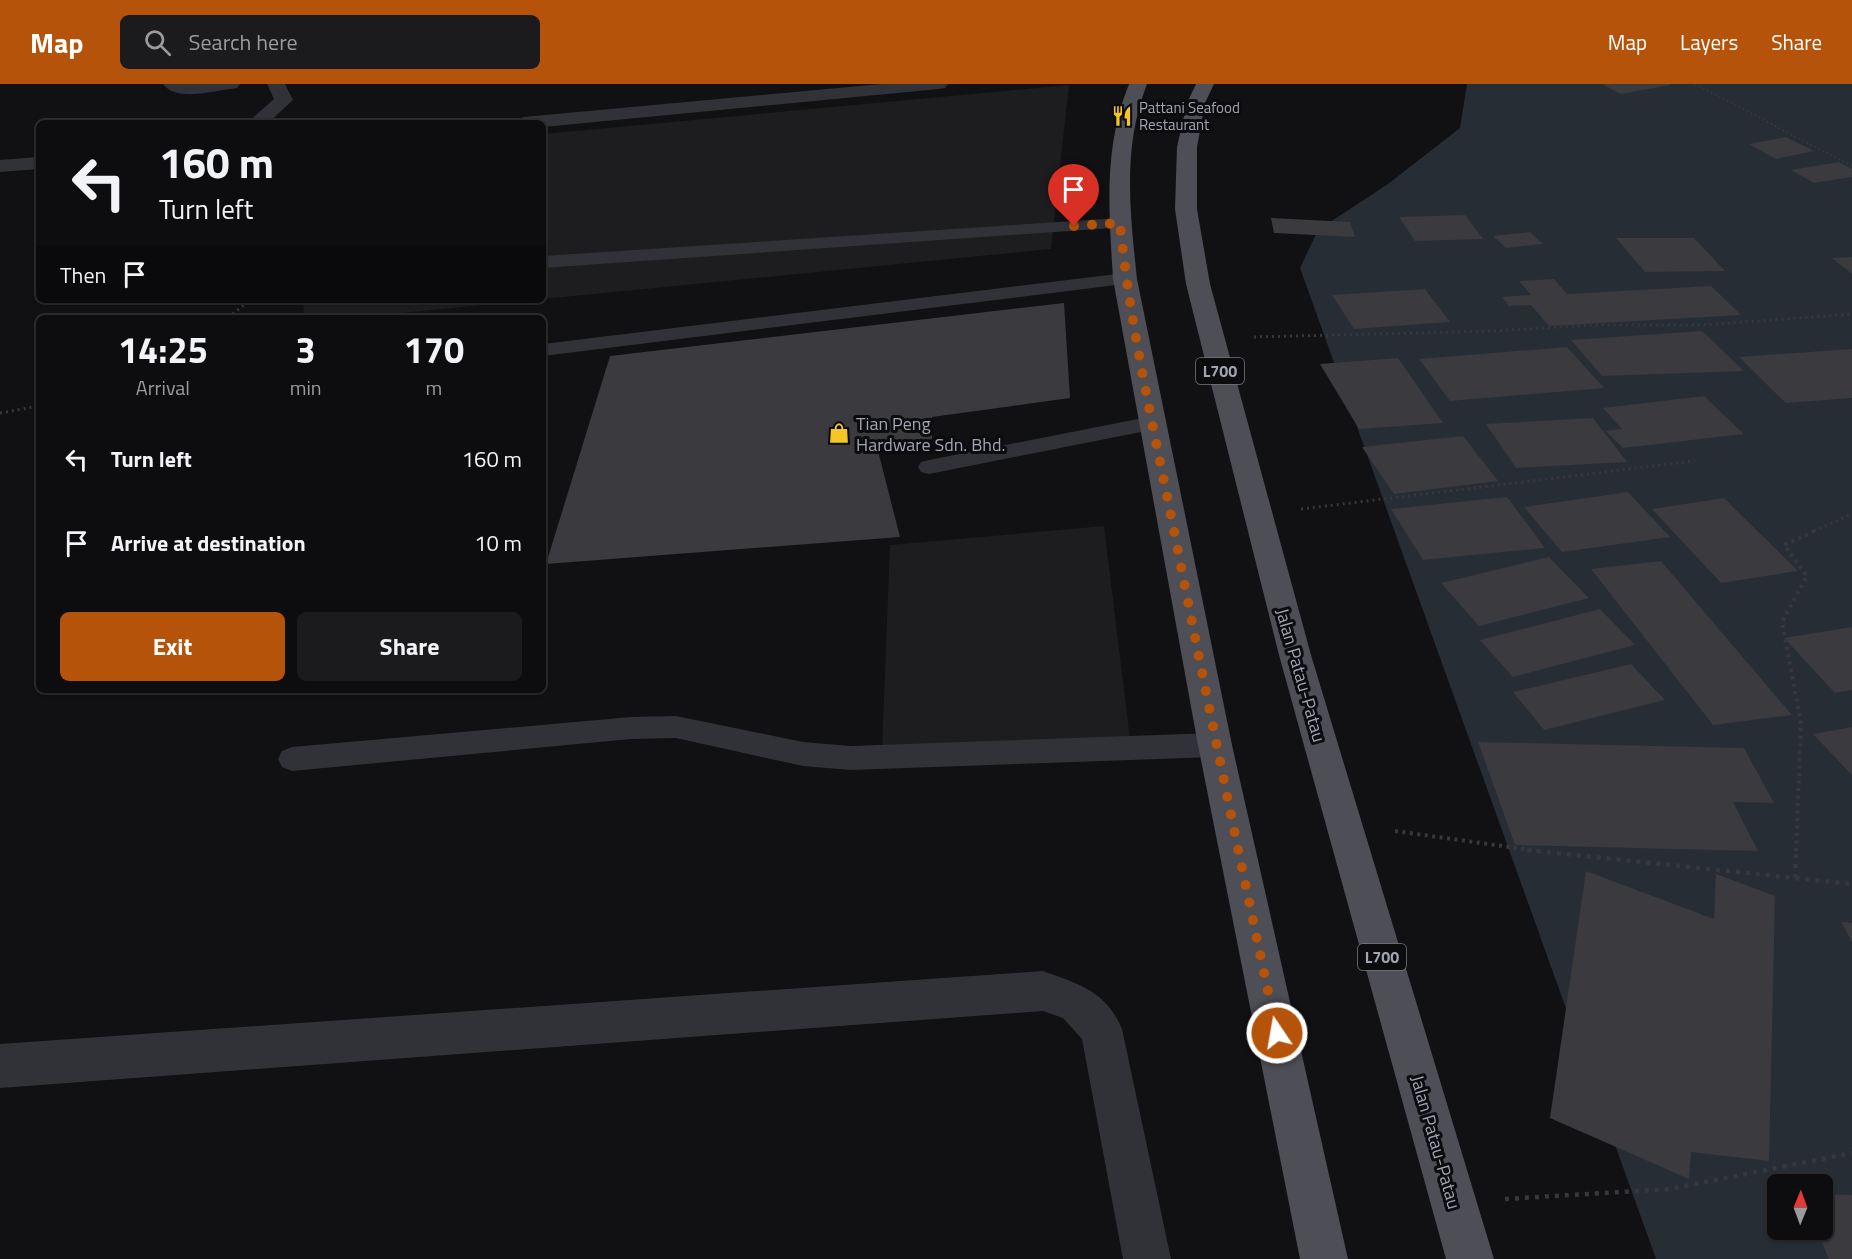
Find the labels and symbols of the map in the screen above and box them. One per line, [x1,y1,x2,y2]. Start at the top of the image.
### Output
place label: Pattani Seafood Restaurant [1139,96,1240,136]
restaurant icon: Pattani Seafood Restaurant [1110,104,1134,128]
pin [1048,164,1099,226]
road number: L700 [1196,358,1244,384]
place label: Tian Peng Hardware Sdn. Bhd. [856,410,1005,458]
shop icon: Tian Peng Hardware Sdn. Bhd. [827,421,851,445]
street label: Jalan Patau-Patau [1269,605,1333,745]
road number: L700 [1358,944,1406,970]
position arrow [1245,1001,1309,1065]
street label: Jalan Patau-Patau [1404,1072,1468,1212]
north arrow [1767,1174,1833,1240]

